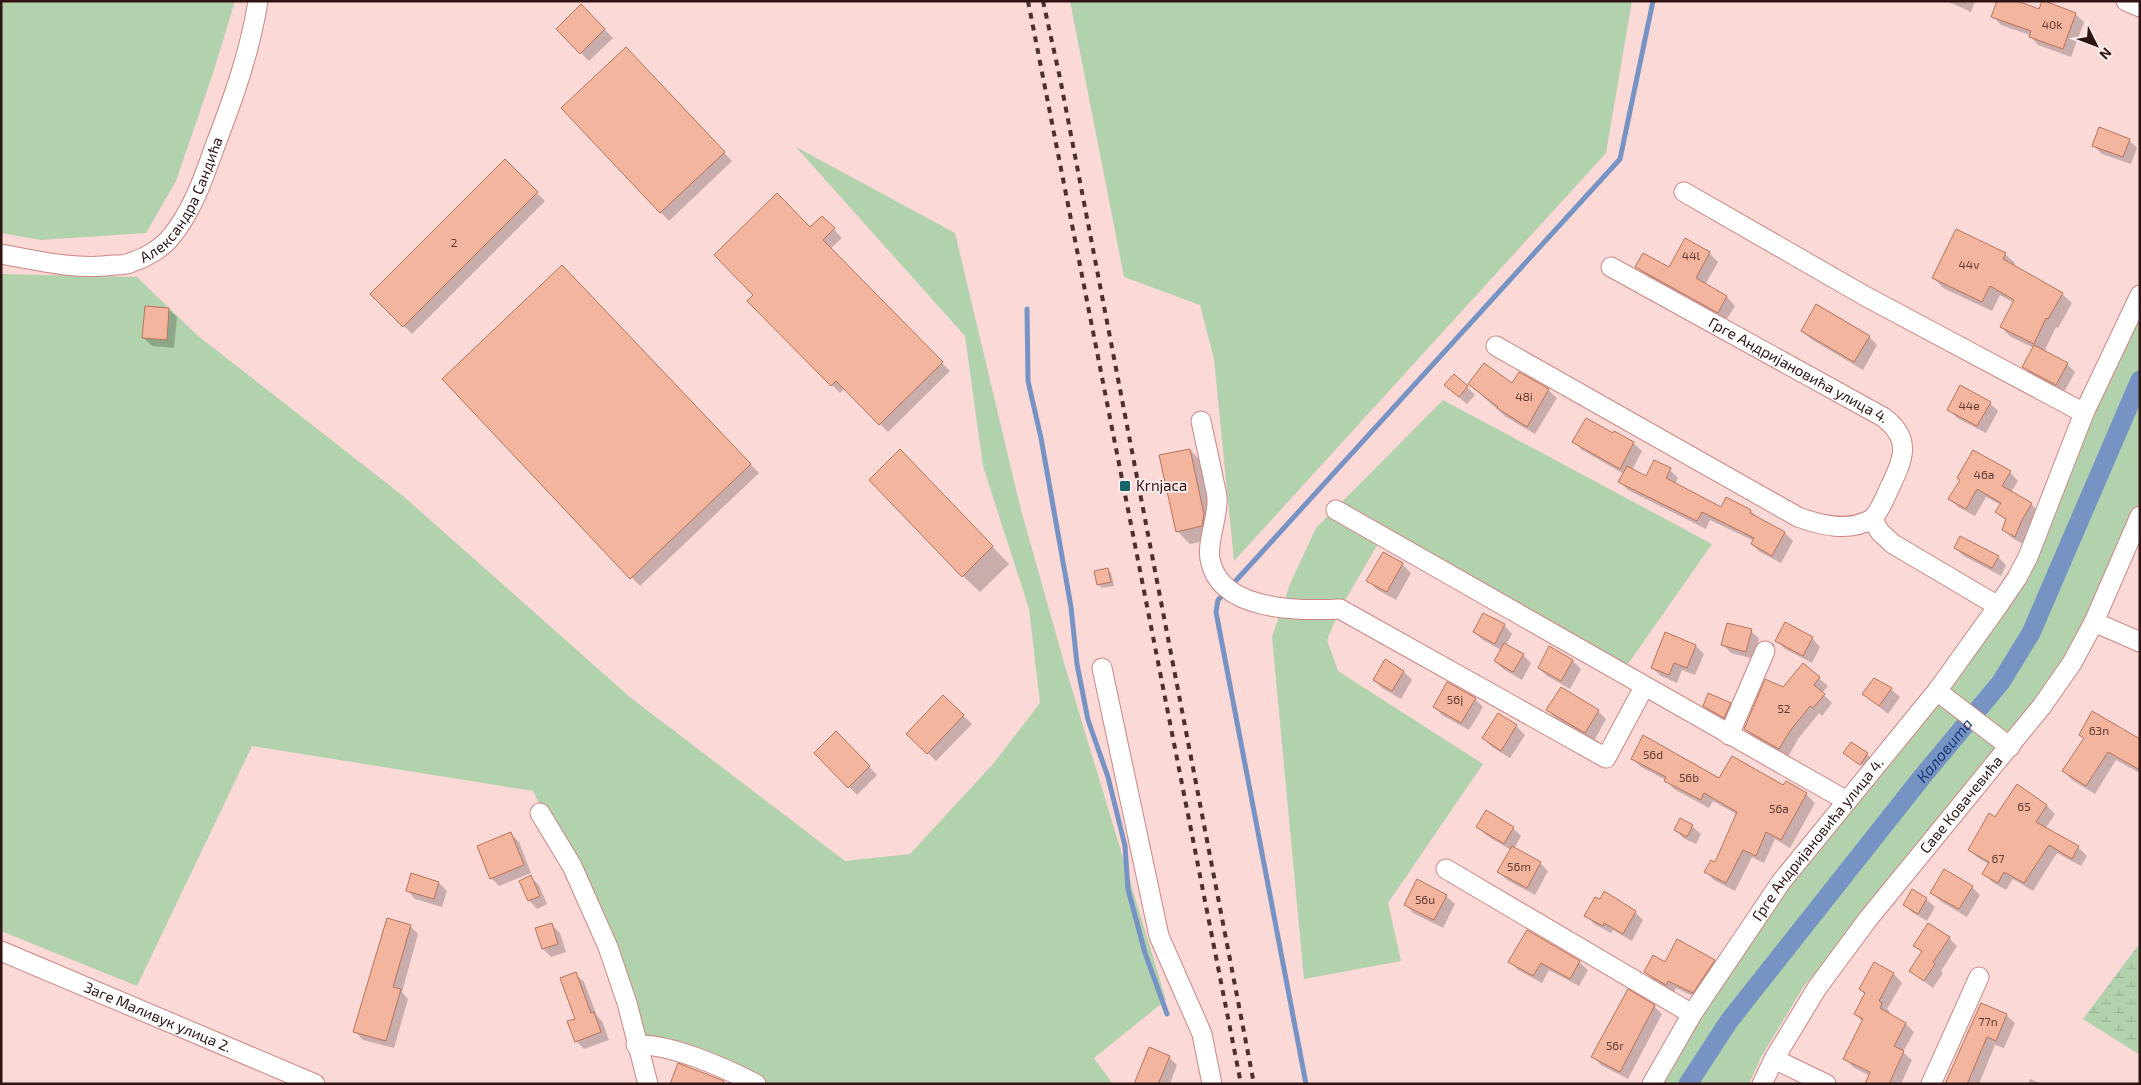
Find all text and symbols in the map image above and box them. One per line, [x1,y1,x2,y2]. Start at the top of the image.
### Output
house number: 40k [2042,17,2062,31]
north arrow [2071,20,2121,70]
text: N [2096,45,2116,63]
street label: Александра Сандића [137,134,226,266]
house number: 2 [451,235,458,249]
house number: 44l [1682,248,1701,262]
house number: 44v [1958,257,1980,271]
street label: Грге Андријановића улица 4. [1706,313,1893,426]
house number: 48i [1515,389,1533,403]
house number: 44e [1958,398,1980,412]
house number: 46a [1974,467,1994,481]
place label: Krnjaca [1136,476,1187,495]
marker: Krnjaca [1118,479,1132,493]
house number: 56j [1447,692,1463,707]
house number: 52 [1777,701,1791,715]
water label: Каловита [1912,714,1976,786]
house number: 63n [2089,723,2109,737]
house number: 56d [1643,747,1663,761]
street label: Саве Ковачевића [1915,752,2006,857]
street label: Грге Андријановића улица 4. [1747,754,1887,924]
house number: 56b [1679,770,1699,784]
house number: 65 [2017,799,2031,813]
house number: 56a [1769,801,1789,815]
house number: 67 [1991,851,2005,865]
house number: 56m [1507,859,1531,873]
house number: 56u [1415,892,1435,906]
street label: Заге Маливук улица 2. [82,977,234,1056]
house number: 77n [1978,1014,1998,1028]
house number: 56r [1606,1038,1624,1052]

